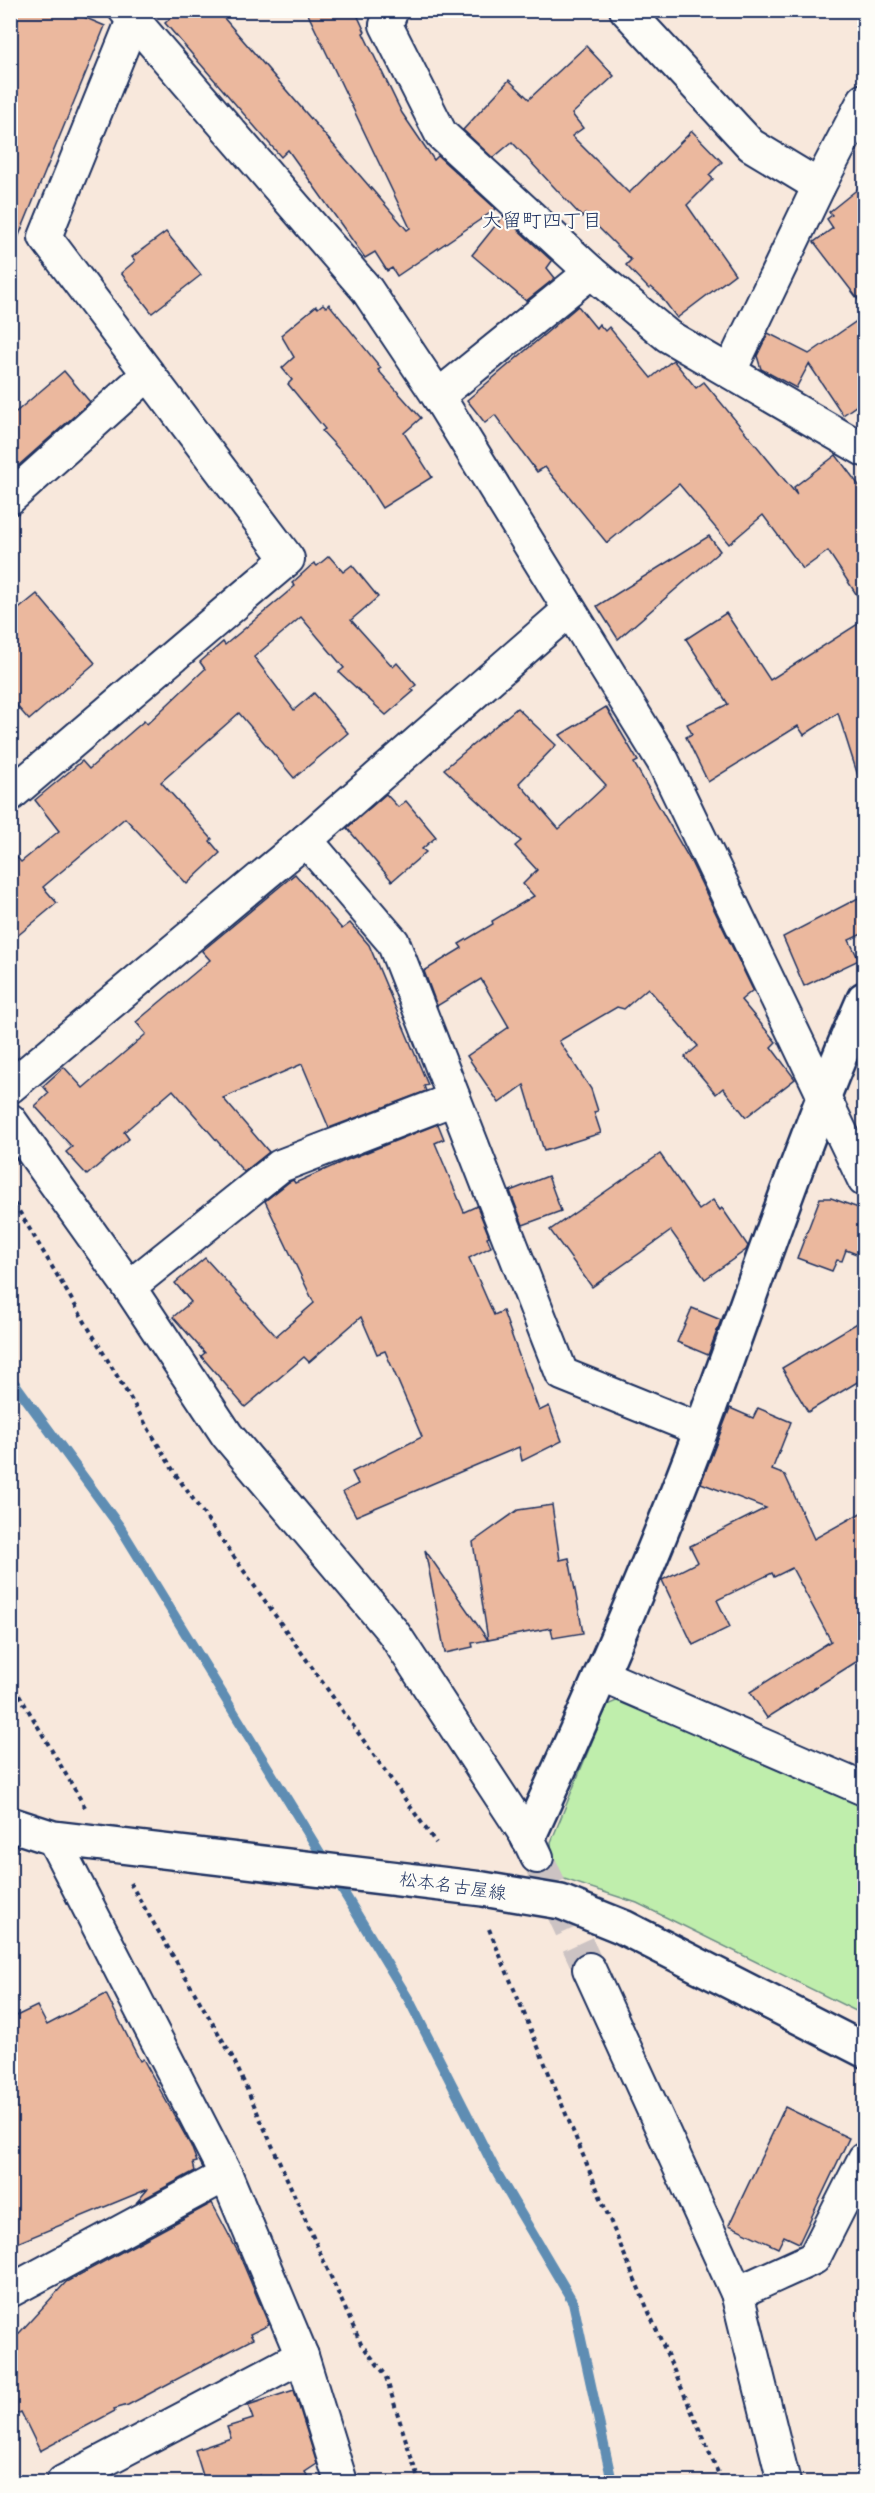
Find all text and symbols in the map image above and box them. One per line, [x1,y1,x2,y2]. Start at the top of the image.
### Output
district label: 大留町四丁目 [482,208,602,233]
street label: 松本名古屋線 [398,1868,508,1905]

